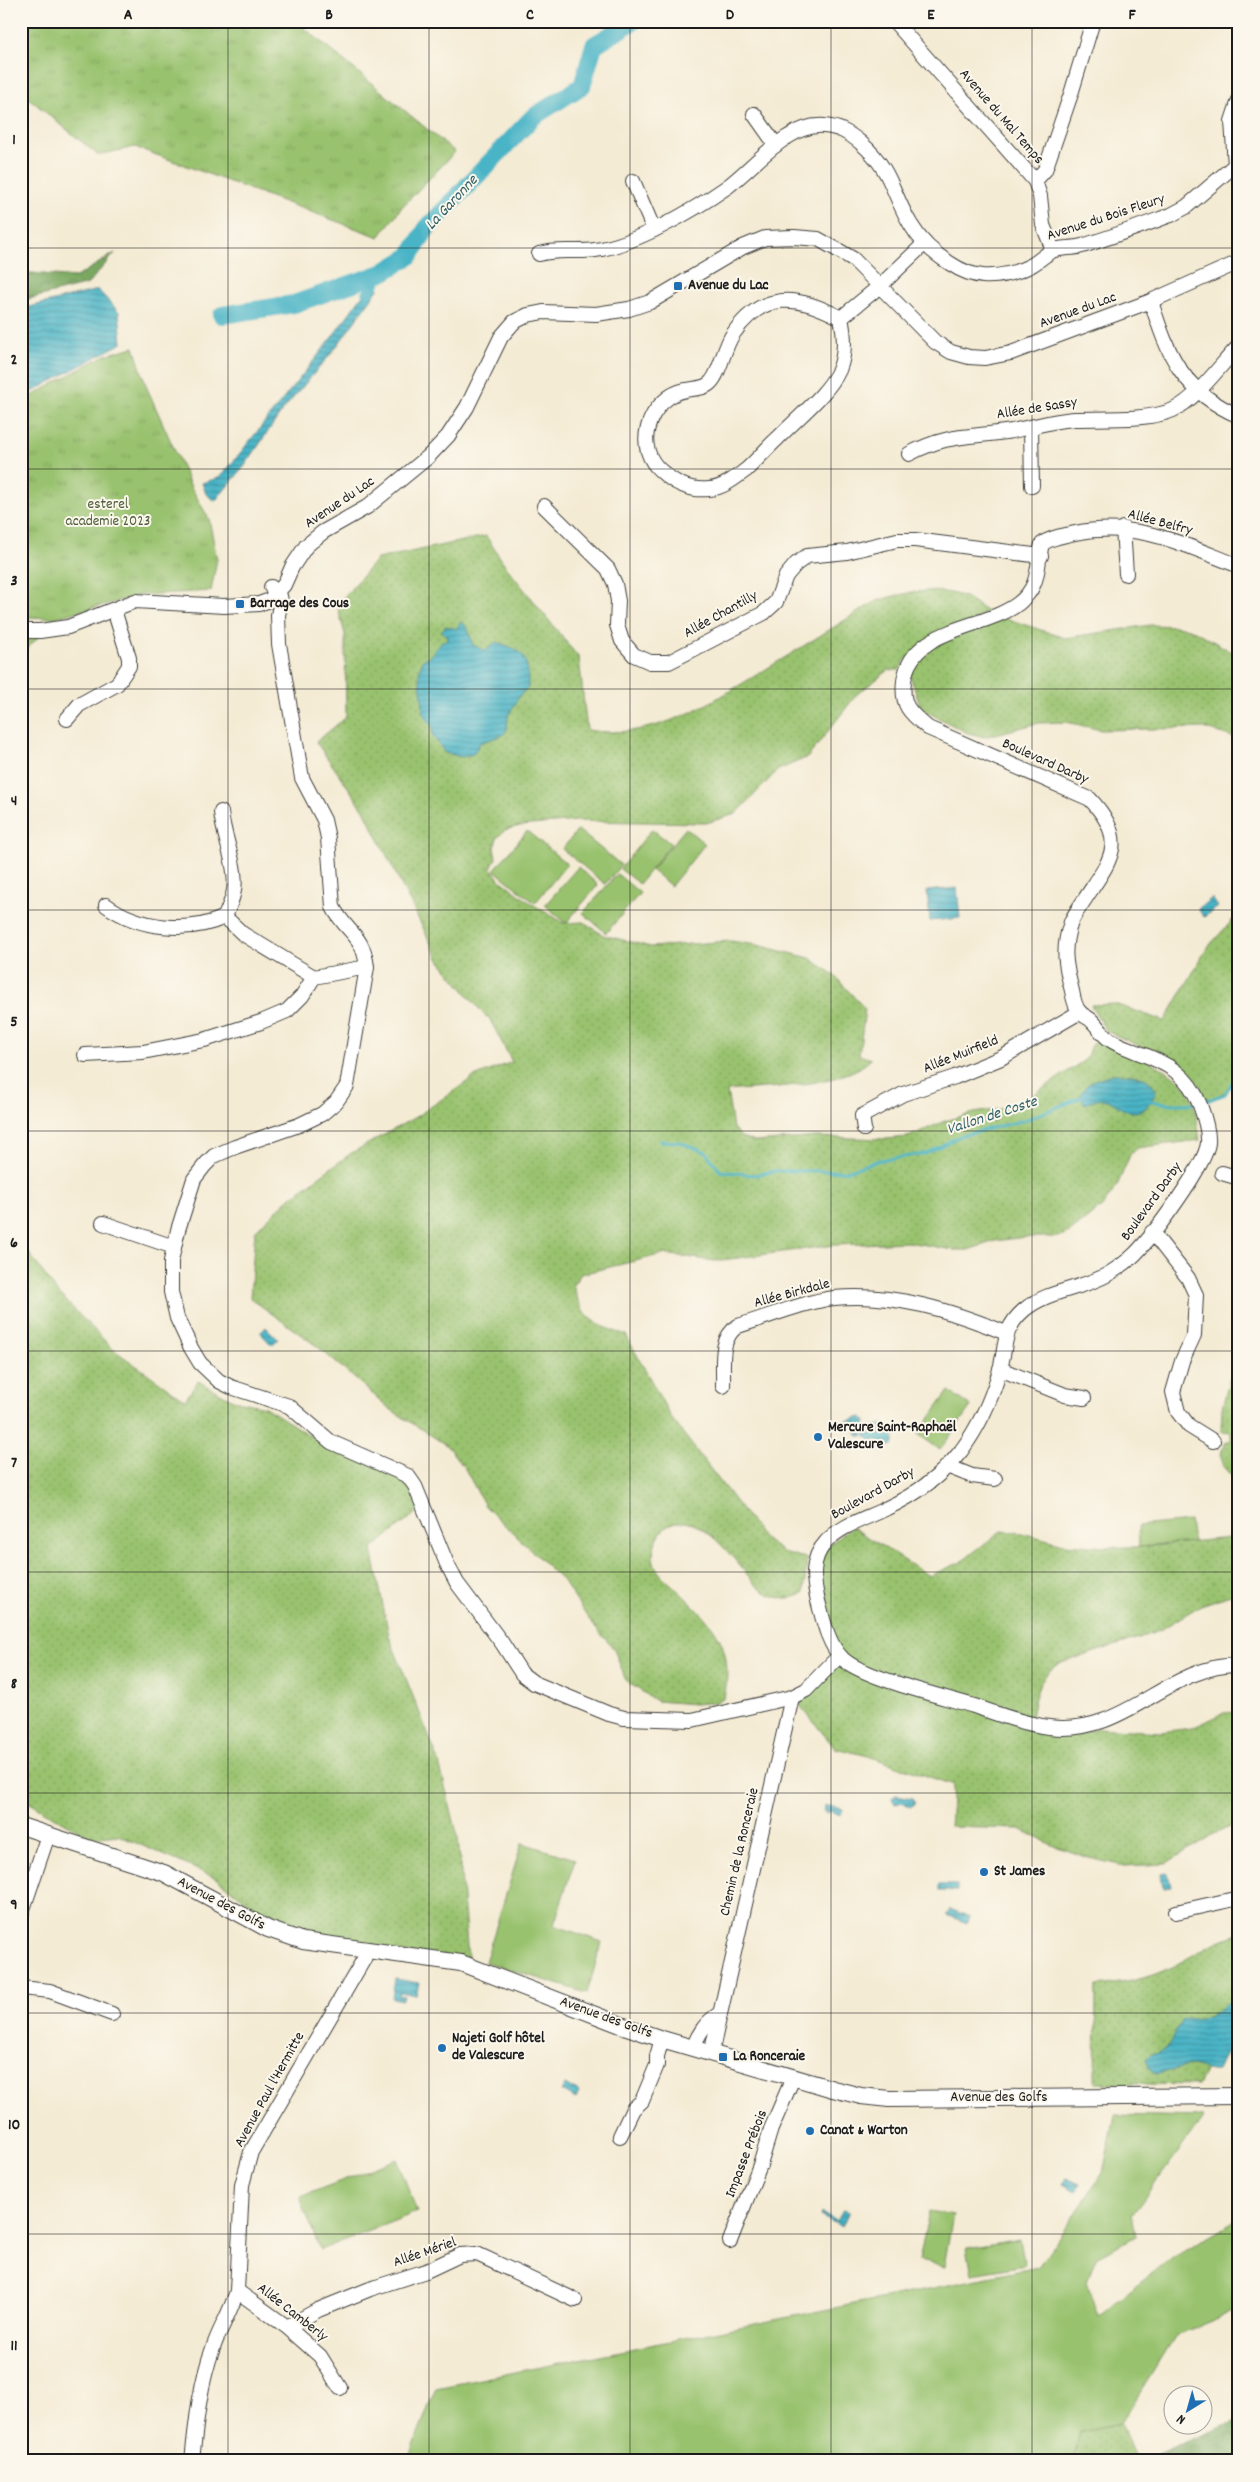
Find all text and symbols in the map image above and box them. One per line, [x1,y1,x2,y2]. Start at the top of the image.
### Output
text: A [124,4,133,27]
text: B [325,4,333,27]
text: C [526,4,534,27]
text: D [726,4,735,27]
text: E [927,4,935,27]
text: F [1128,4,1136,27]
street label: Avenue du Mal Temps [953,64,1049,170]
text: 1 [12,129,16,152]
water label: La Garonne [420,170,484,236]
street label: Avenue du Bois Fleury [1044,188,1169,247]
place label: Avenue du Lac [688,275,769,297]
marker: Avenue du Lac [672,280,684,292]
street label: Avenue du Lac [1036,287,1120,335]
text: 2 [11,349,18,372]
street label: Allée de Sassy [995,392,1080,426]
street label: Avenue du Lac [300,471,380,535]
park label: esterel academie 2023 [66,494,150,533]
street label: Allée Belfry [1125,504,1196,542]
text: 3 [10,570,18,593]
street label: Allée Chantilly [680,585,763,644]
place label: Barrage des Cous [250,593,349,615]
marker: Barrage des Cous [234,598,246,610]
street label: Boulevard Darby [998,733,1093,791]
text: 4 [11,790,17,813]
text: 5 [10,1011,18,1034]
street label: Allée Muirfield [920,1030,1002,1080]
water label: Vallon de Coste [944,1090,1041,1141]
street label: Boulevard Darby [1116,1157,1189,1246]
text: 6 [10,1232,18,1255]
street label: Allée Birkdale [752,1273,833,1315]
place label: Mercure Saint-Raphaël Valescure [828,1417,957,1456]
marker: Mercure Saint-Raphaël Valescure [812,1431,824,1443]
text: 7 [11,1452,17,1475]
street label: Boulevard Darby [827,1461,920,1526]
text: 8 [11,1673,18,1696]
street label: Chemin de la Ronceraie [715,1785,766,1918]
place label: St James [994,1861,1045,1883]
marker: St James [978,1866,990,1878]
street label: Avenue des Golfs [173,1871,269,1937]
text: 9 [10,1894,18,1917]
street label: Avenue des Golfs [557,1991,655,2045]
street label: Avenue Paul l'Hermitte [229,2028,311,2152]
place label: Najeti Golf hôtel de Valescure [452,2028,545,2067]
marker: Najeti Golf hôtel de Valescure [436,2042,448,2054]
place label: La Ronceraie [733,2046,805,2068]
marker: La Ronceraie [717,2051,729,2063]
street label: Avenue des Golfs [950,2087,1048,2109]
street label: Impasse Prébois [720,2107,774,2201]
text: 10 [8,2114,20,2137]
place label: Canat & Warton [820,2120,908,2142]
marker: Canat & Warton [804,2125,816,2137]
street label: Allée Mériel [390,2232,460,2274]
street label: Allée Camberly [252,2278,333,2348]
text: 11 [10,2335,18,2358]
north arrow [1162,2384,1212,2434]
text: N [1173,2409,1190,2429]

